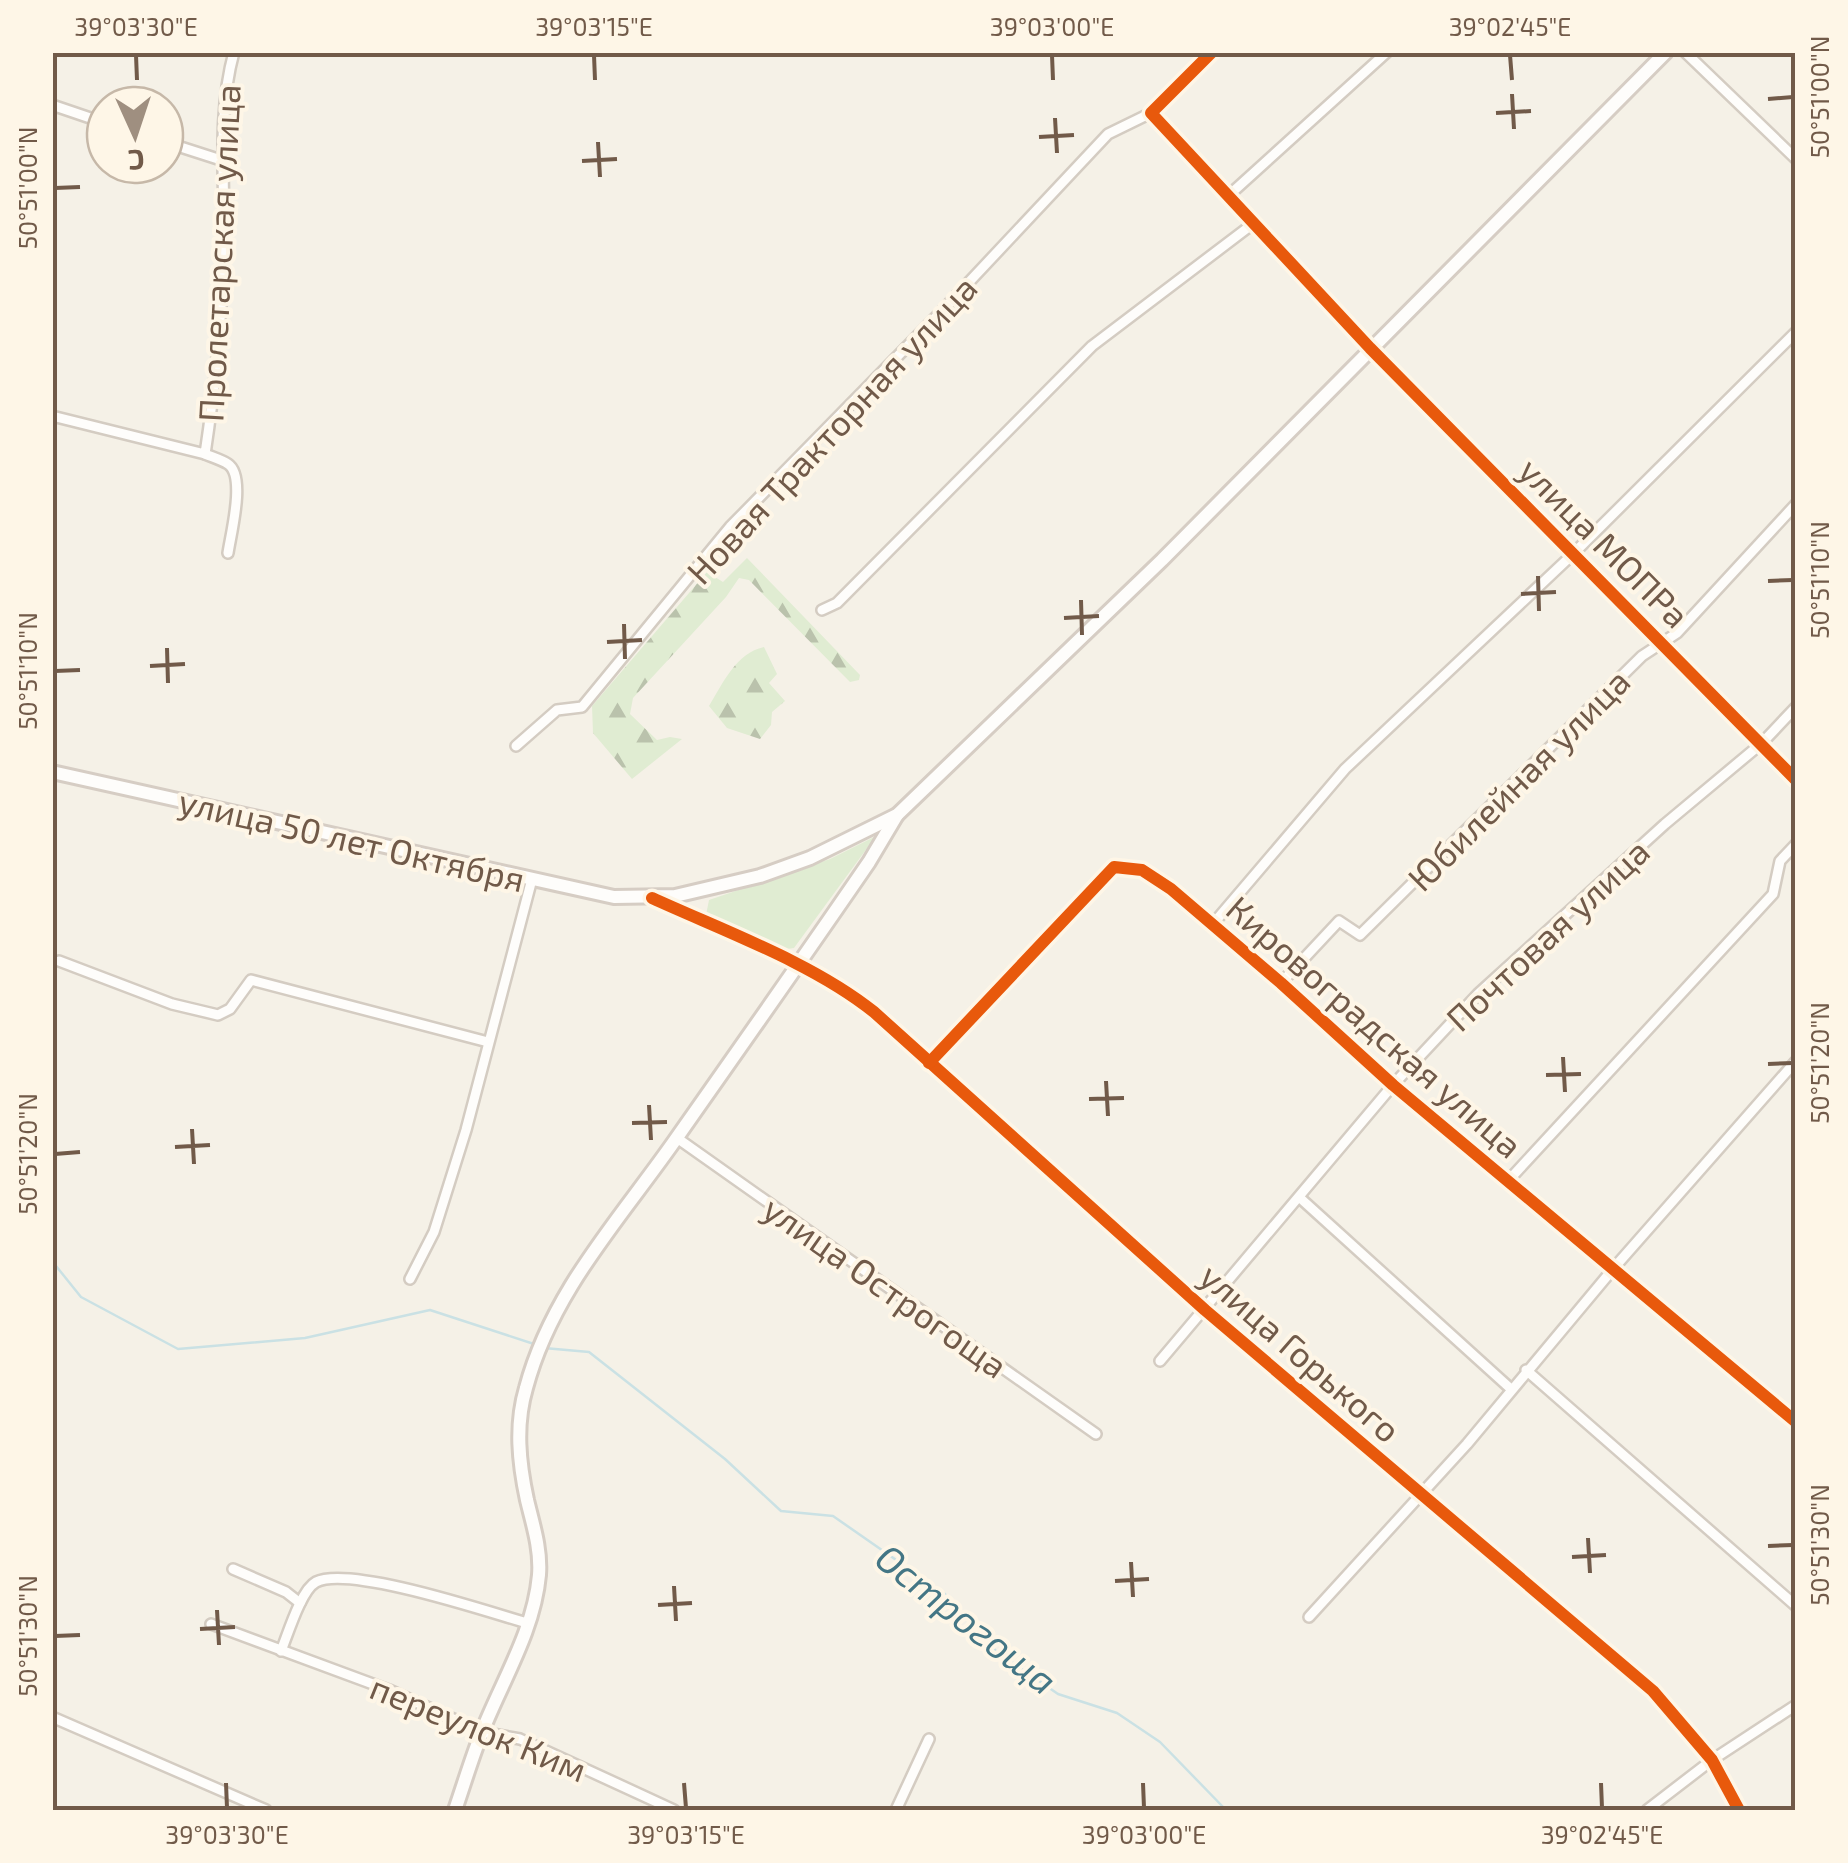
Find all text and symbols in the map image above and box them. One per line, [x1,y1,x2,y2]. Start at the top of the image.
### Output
text: 39°03'30"E [74,11,198,41]
text: 39°03'15"E [535,11,653,41]
text: 39°03'00"E [990,11,1114,41]
text: 39°02'45"E [1449,11,1571,41]
text: 50°51'00"N [1804,36,1834,158]
street label: Пролетарская улица [188,83,249,423]
north arrow [85,85,185,185]
text: 50°51'00"N [12,127,42,249]
text: С [127,144,145,178]
street label: Новая Тракторная улица [677,266,986,593]
street label: улица МОПРа [1511,448,1699,636]
text: 50°51'10"N [1804,521,1834,639]
text: 50°51'10"N [12,612,42,730]
street label: Юбилейная улица [1398,659,1638,899]
street label: улица 50 лет Октября [175,779,529,900]
street label: Почтовая улица [1437,829,1658,1039]
street label: Кировоградская улица [1218,886,1531,1166]
text: 50°51'20"N [1804,1002,1834,1124]
text: 50°51'20"N [12,1093,42,1215]
street label: улица Острогоща [755,1186,1016,1387]
street label: улица Горького [1192,1254,1410,1451]
text: 50°51'30"N [1804,1484,1834,1606]
water label: Острогоща [867,1533,1067,1703]
text: 50°51'30"N [12,1575,42,1697]
street label: переулок Ким [364,1665,593,1790]
text: 39°03'30"E [165,1819,289,1849]
text: 39°03'15"E [627,1819,745,1849]
text: 39°03'00"E [1082,1819,1206,1849]
text: 39°02'45"E [1541,1819,1663,1849]

